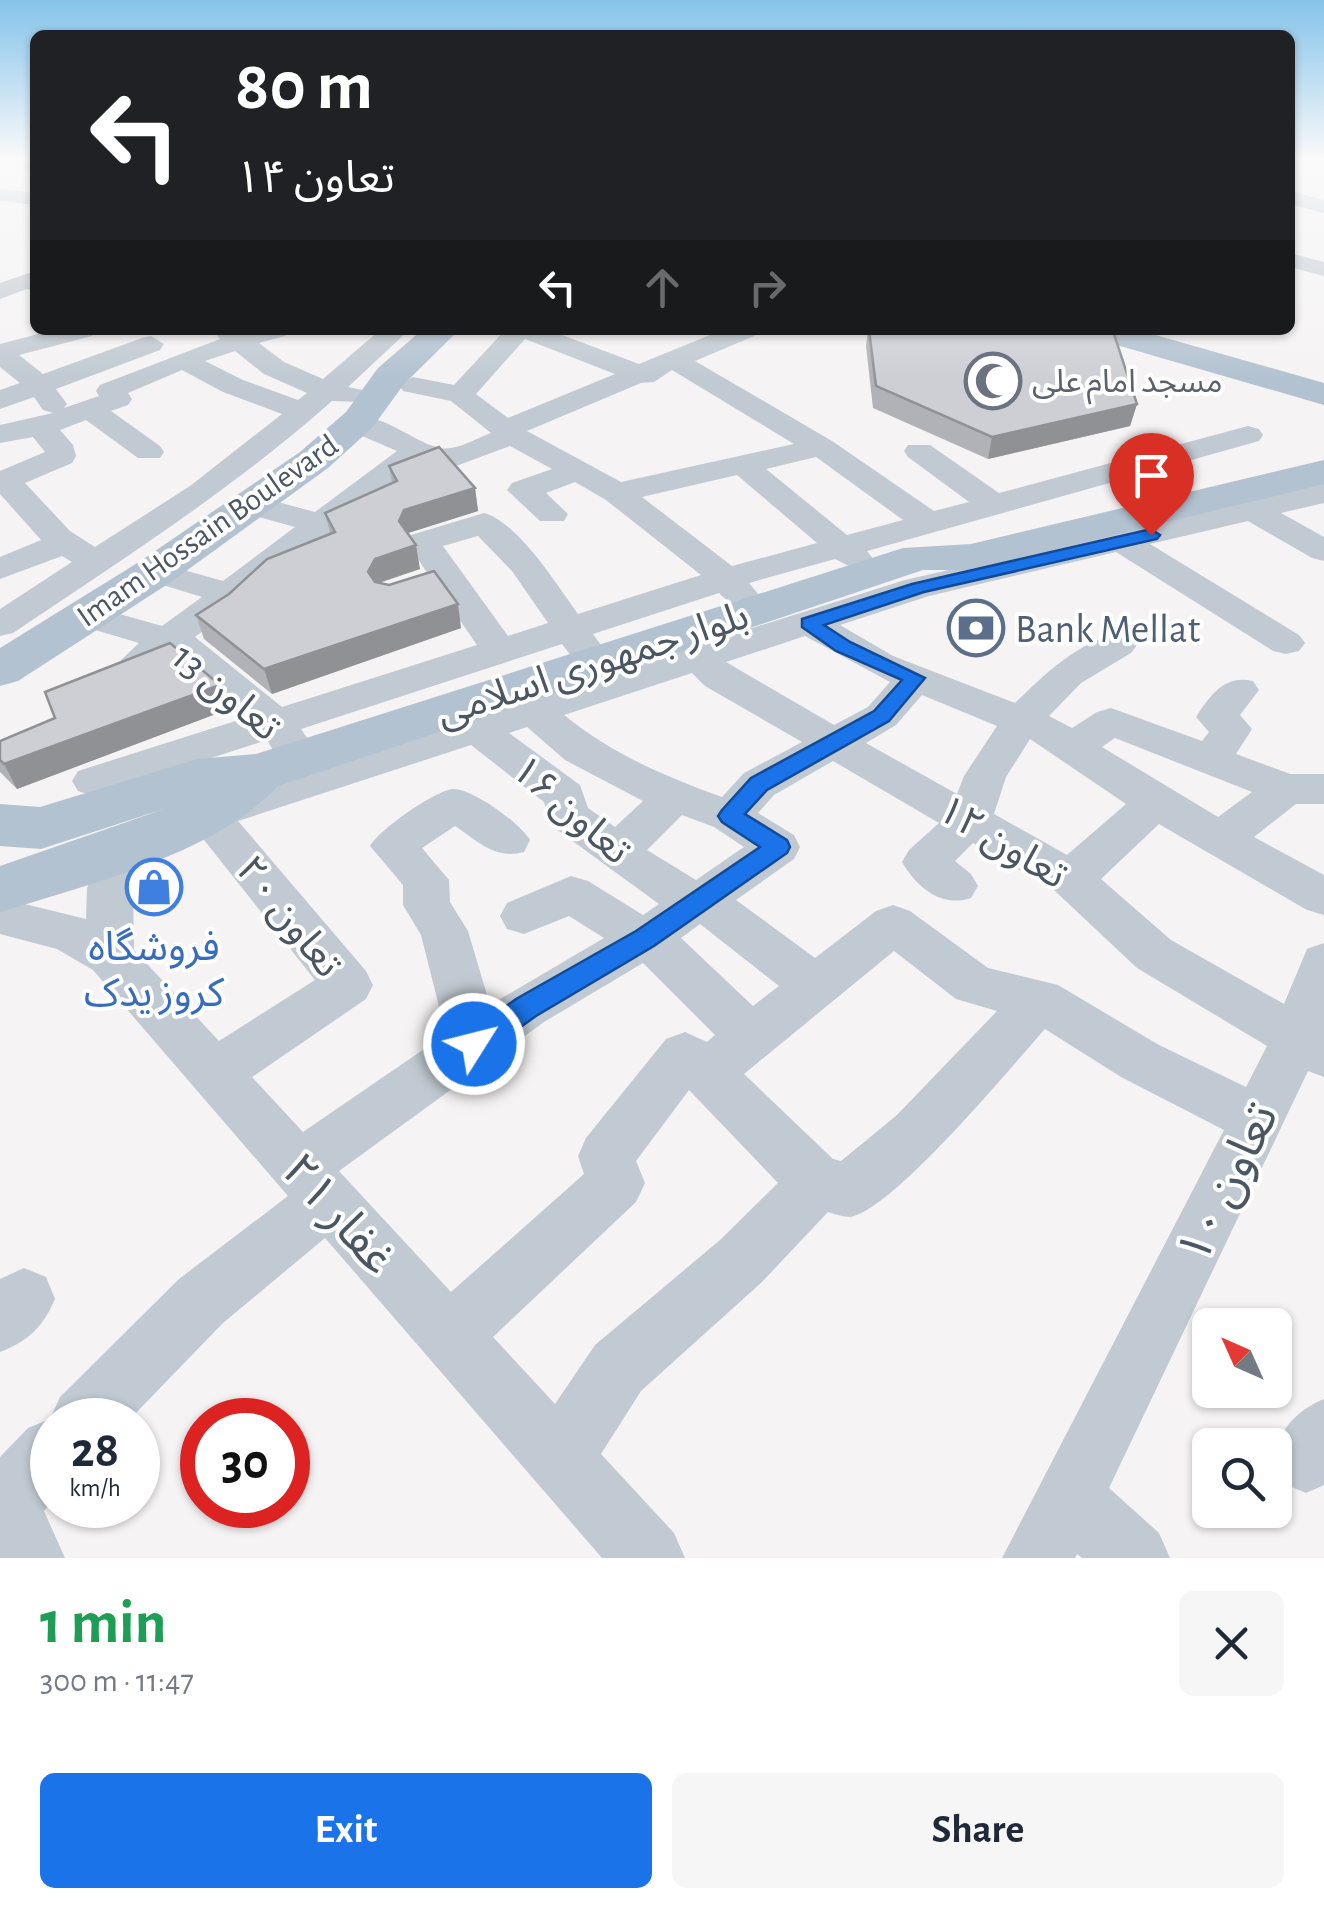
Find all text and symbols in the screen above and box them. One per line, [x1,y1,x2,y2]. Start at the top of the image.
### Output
text: 80 m [235,52,373,122]
icon: left [70,70,200,200]
text: تعاون ۱۴ [235,156,395,201]
icon: left [530,260,585,315]
icon: ahead [635,260,690,315]
icon: right [740,260,795,315]
mosque icon: مسجد امام علی [963,351,1023,411]
place label: مسجد امام علی [1032,366,1222,405]
street label: Imam Hossain Boulevard [71,429,344,633]
pin [1109,433,1194,536]
icon: arrive [1124,448,1179,503]
street label: بلوار جمهوری اسلامی [432,596,754,736]
bank icon: Bank Mellat [946,598,1006,658]
place label: Bank Mellat [1015,610,1200,650]
street label: تعاون 13 [164,637,287,749]
street label: تعاون ۱۶ [503,749,637,873]
street label: تعاون ۱۲ [930,789,1073,897]
street label: تعاون ۲۰ [227,849,349,986]
shop icon: فروشگاه کروز یدک [124,857,184,917]
place label: فروشگاه کروز یدک [84,927,224,1016]
position arrow [422,992,526,1096]
street label: تعاون ۱۰ [1170,1096,1289,1271]
street label: غفار ۲۱ [271,1146,403,1285]
north arrow [1192,1308,1292,1408]
map controls [1192,1308,1292,1528]
speed limit sign: 30 [180,1398,310,1528]
text: 28 [71,1426,119,1476]
button: search [1192,1428,1292,1528]
text: km/h [69,1476,121,1501]
button: close [1179,1591,1284,1696]
text: 1 min [40,1594,166,1654]
text: 300 m · 11:47 [40,1665,194,1697]
button: Exit [40,1773,652,1888]
button: Share [672,1773,1284,1888]

